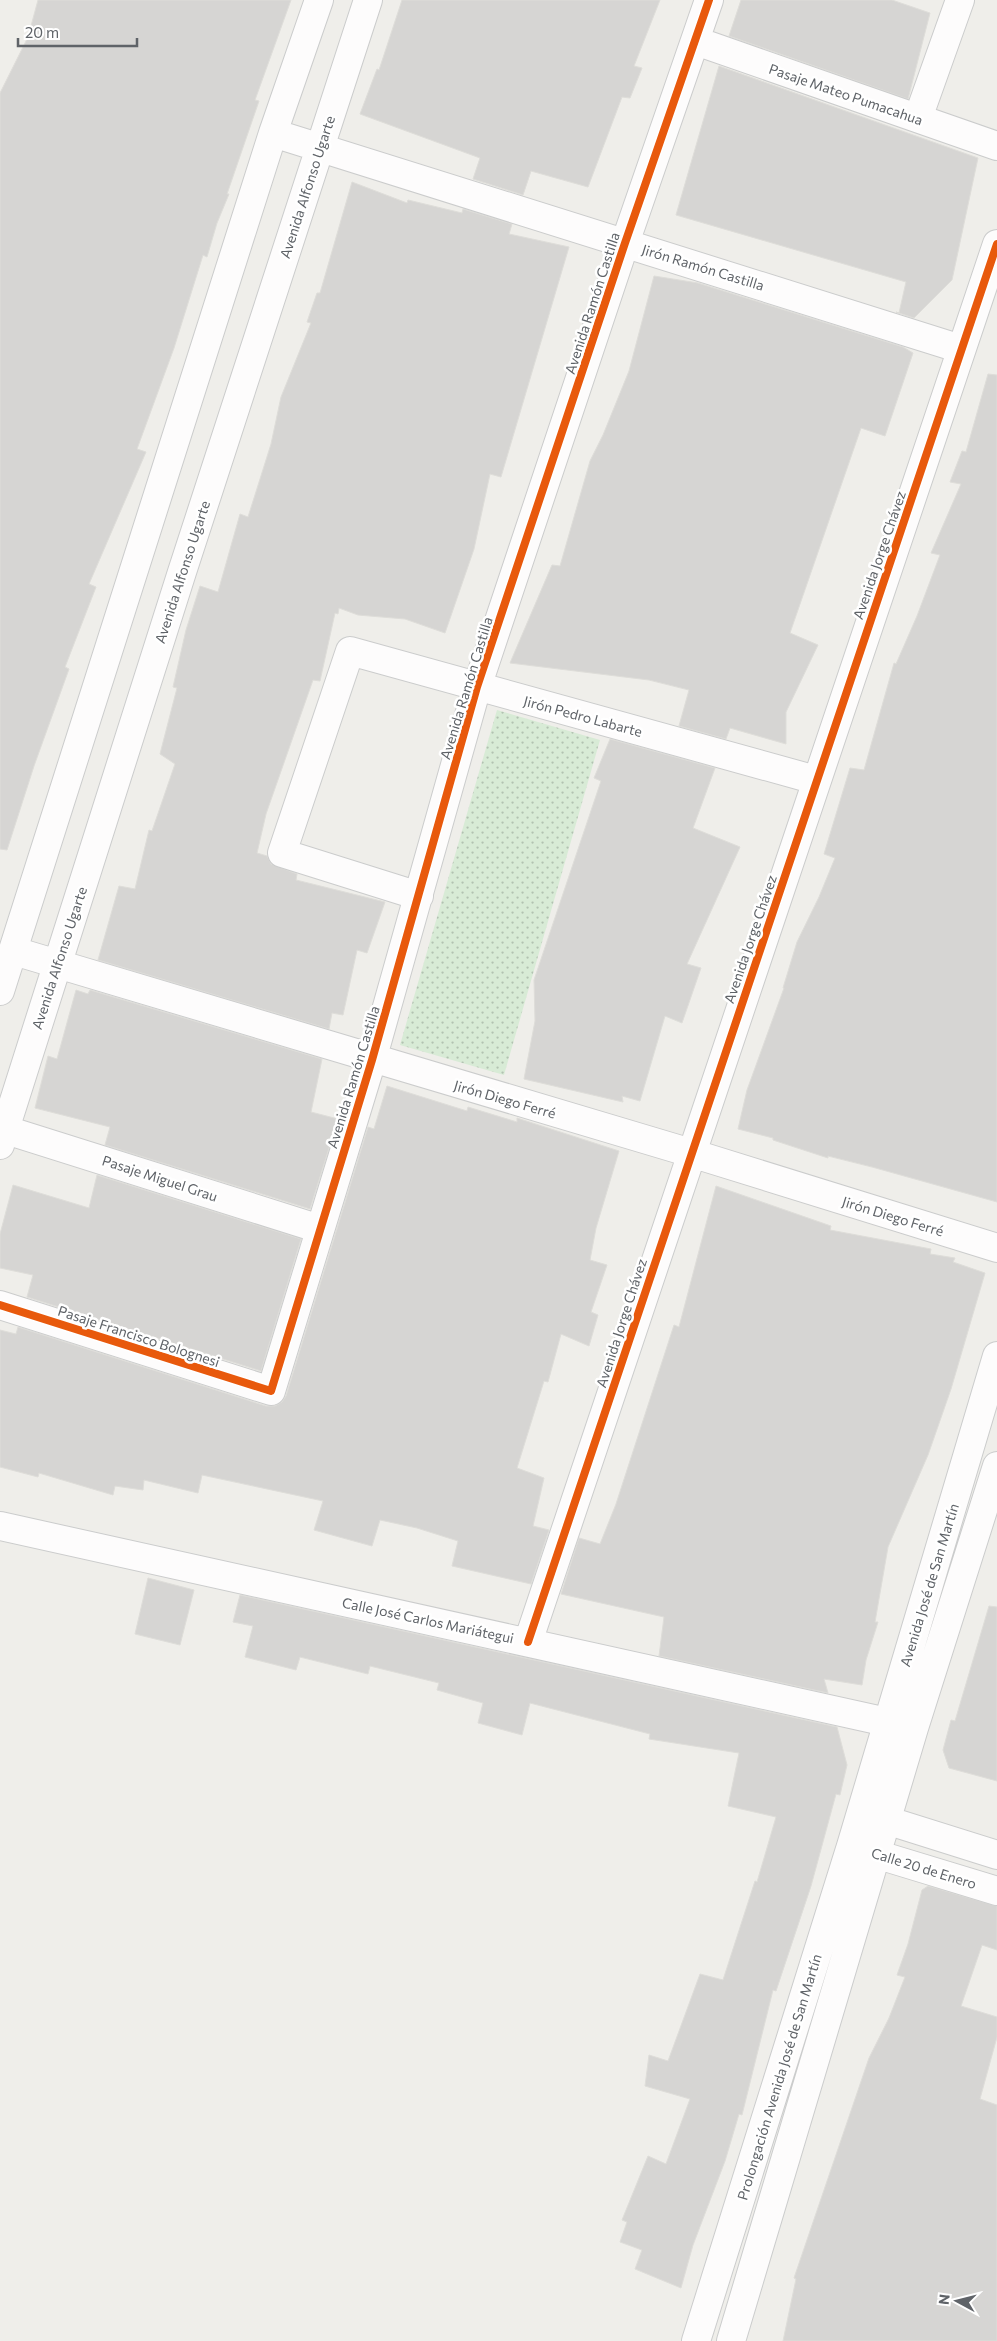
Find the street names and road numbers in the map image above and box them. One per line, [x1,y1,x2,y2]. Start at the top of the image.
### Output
street label: Pasaje Mateo Pumacahua [767,60,925,128]
street label: Avenida Alfonso Ugarte [276,114,338,260]
street label: Avenida Ramón Castilla [561,230,623,376]
street label: Jirón Ramón Castilla [640,240,766,294]
street label: Avenida Jorge Chávez [849,489,909,621]
street label: Avenida Alfonso Ugarte [151,499,213,645]
street label: Avenida Ramón Castilla [436,615,496,761]
street label: Jirón Pedro Labarte [522,692,644,740]
street label: Avenida Jorge Chávez [720,873,780,1005]
street label: Avenida Alfonso Ugarte [28,885,90,1031]
street label: Avenida Ramón Castilla [323,1004,383,1150]
street label: Jirón Diego Ferré [452,1076,558,1122]
street label: Pasaje Miguel Grau [100,1151,220,1205]
street label: Jirón Diego Ferré [840,1192,946,1240]
street label: Avenida Jorge Chávez [592,1256,650,1390]
street label: Pasaje Francisco Bolognesi [56,1302,222,1370]
street label: Avenida José de San Martín [896,1501,962,1669]
street label: Calle José Carlos Mariátegui [341,1593,515,1647]
street label: Calle 20 de Enero [869,1844,979,1892]
street label: Prolongación Avenida José de San Martín [733,1952,825,2202]

